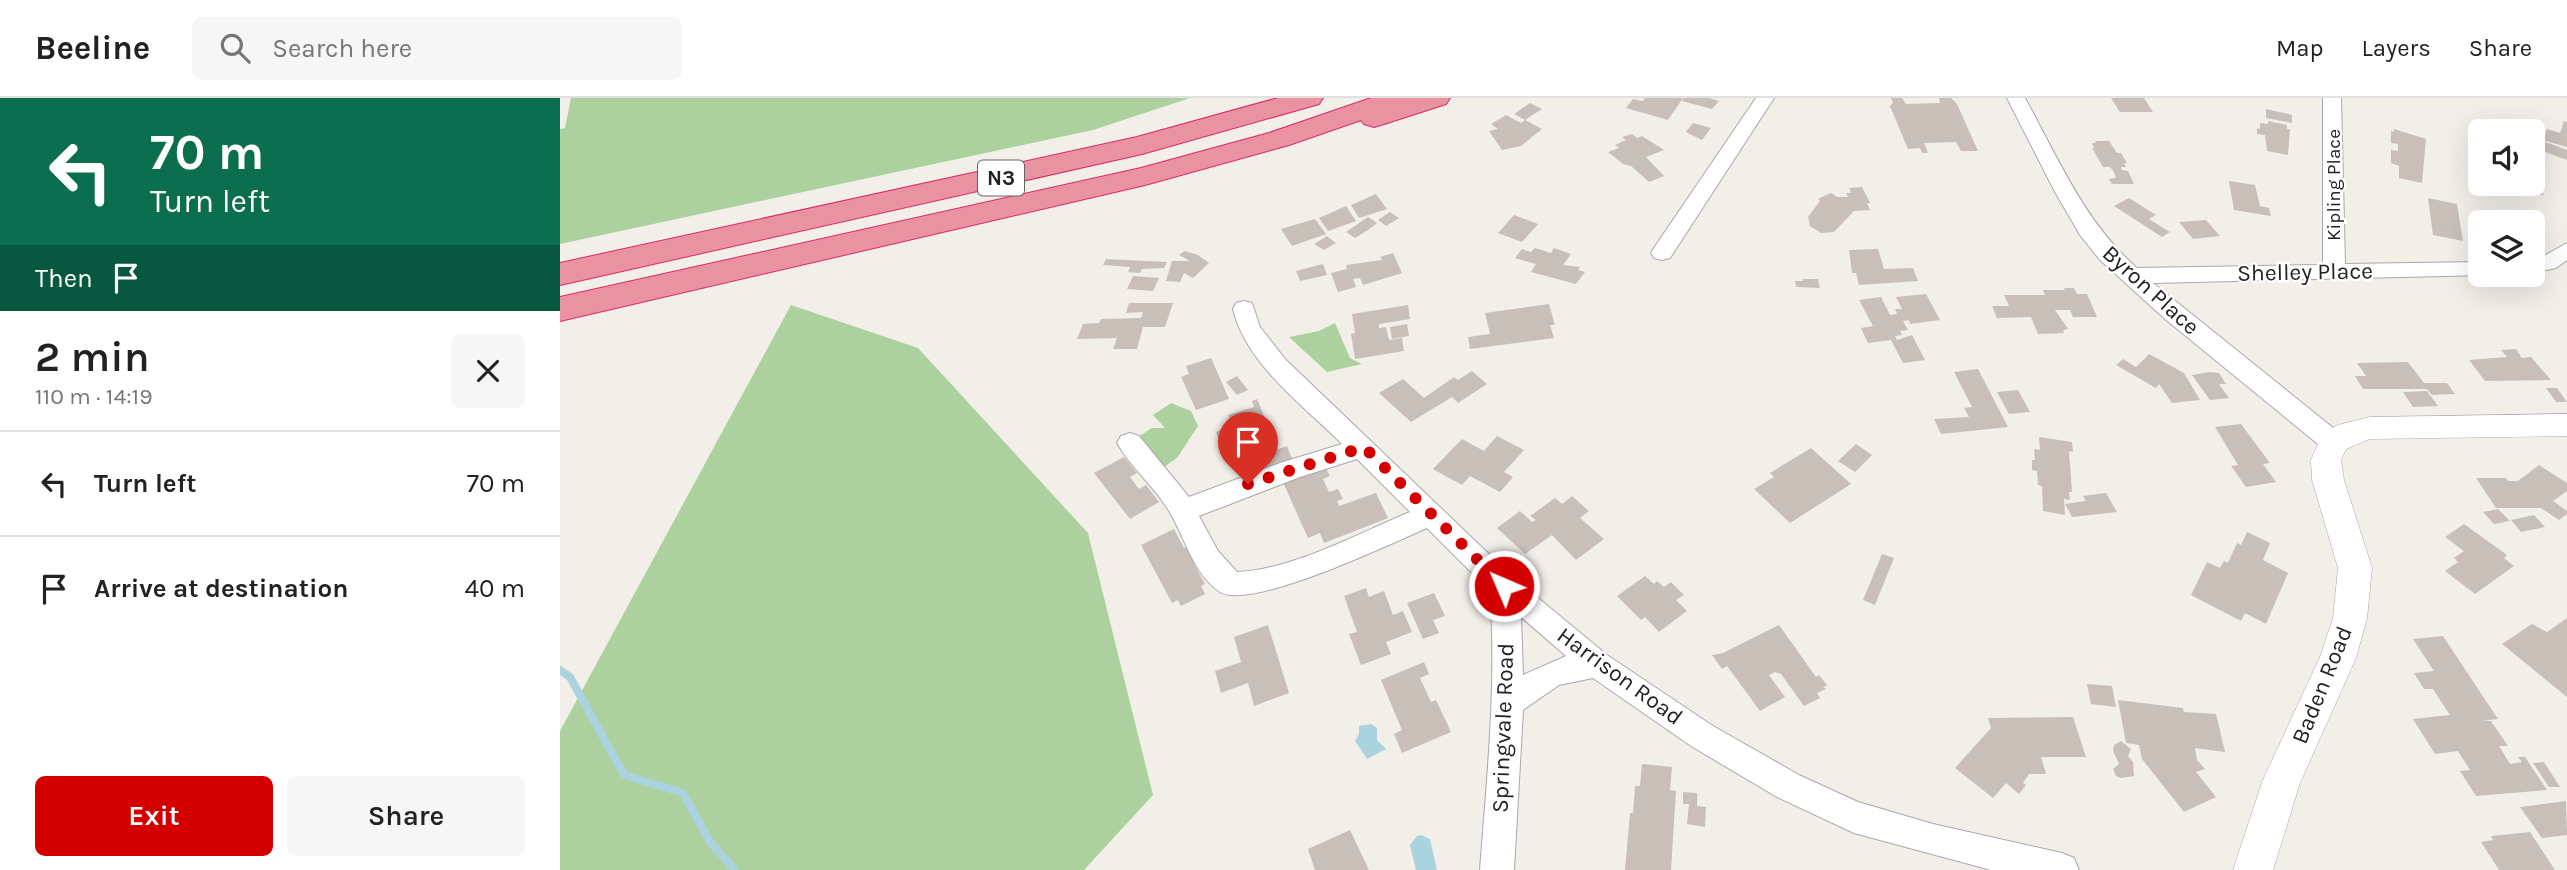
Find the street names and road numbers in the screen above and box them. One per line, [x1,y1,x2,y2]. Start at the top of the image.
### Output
street label: Kipling Place [2323,129,2345,241]
road number: N3 [978,160,1024,196]
street label: Byron Place [2097,240,2205,340]
street label: Shelley Place [2237,257,2373,287]
street label: Harrison Road [1552,621,1688,731]
street label: Baden Road [2286,622,2358,748]
street label: Springvale Road [1487,642,1519,814]

